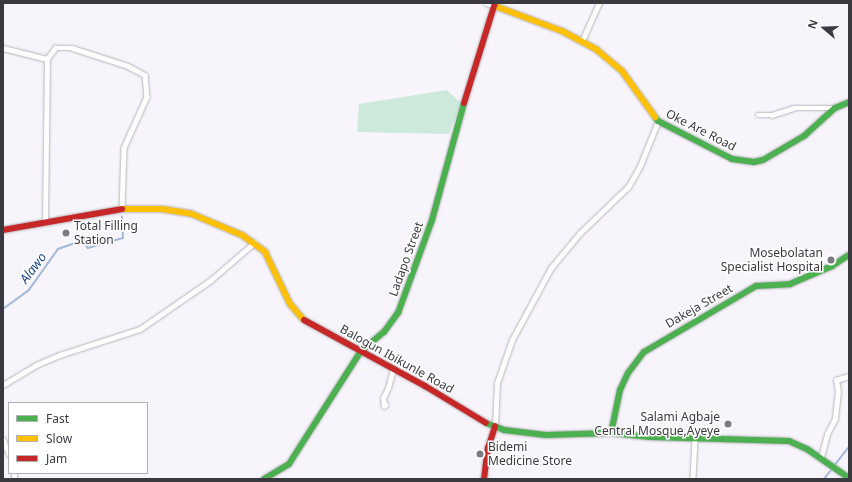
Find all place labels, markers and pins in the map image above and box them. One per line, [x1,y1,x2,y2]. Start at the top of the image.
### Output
place label: Total Filling Station [74,219,138,247]
marker: Total Filling Station [61,228,71,238]
place label: Mosebolatan Specialist Hospital [721,246,823,274]
marker: Mosebolatan Specialist Hospital [826,255,836,265]
place label: Salami Agbaje Central Mosque,Ayeye [594,410,720,438]
marker: Salami Agbaje Central Mosque,Ayeye [723,419,733,429]
place label: Bidemi Medicine Store [488,440,572,468]
marker: Bidemi Medicine Store [475,449,485,459]

